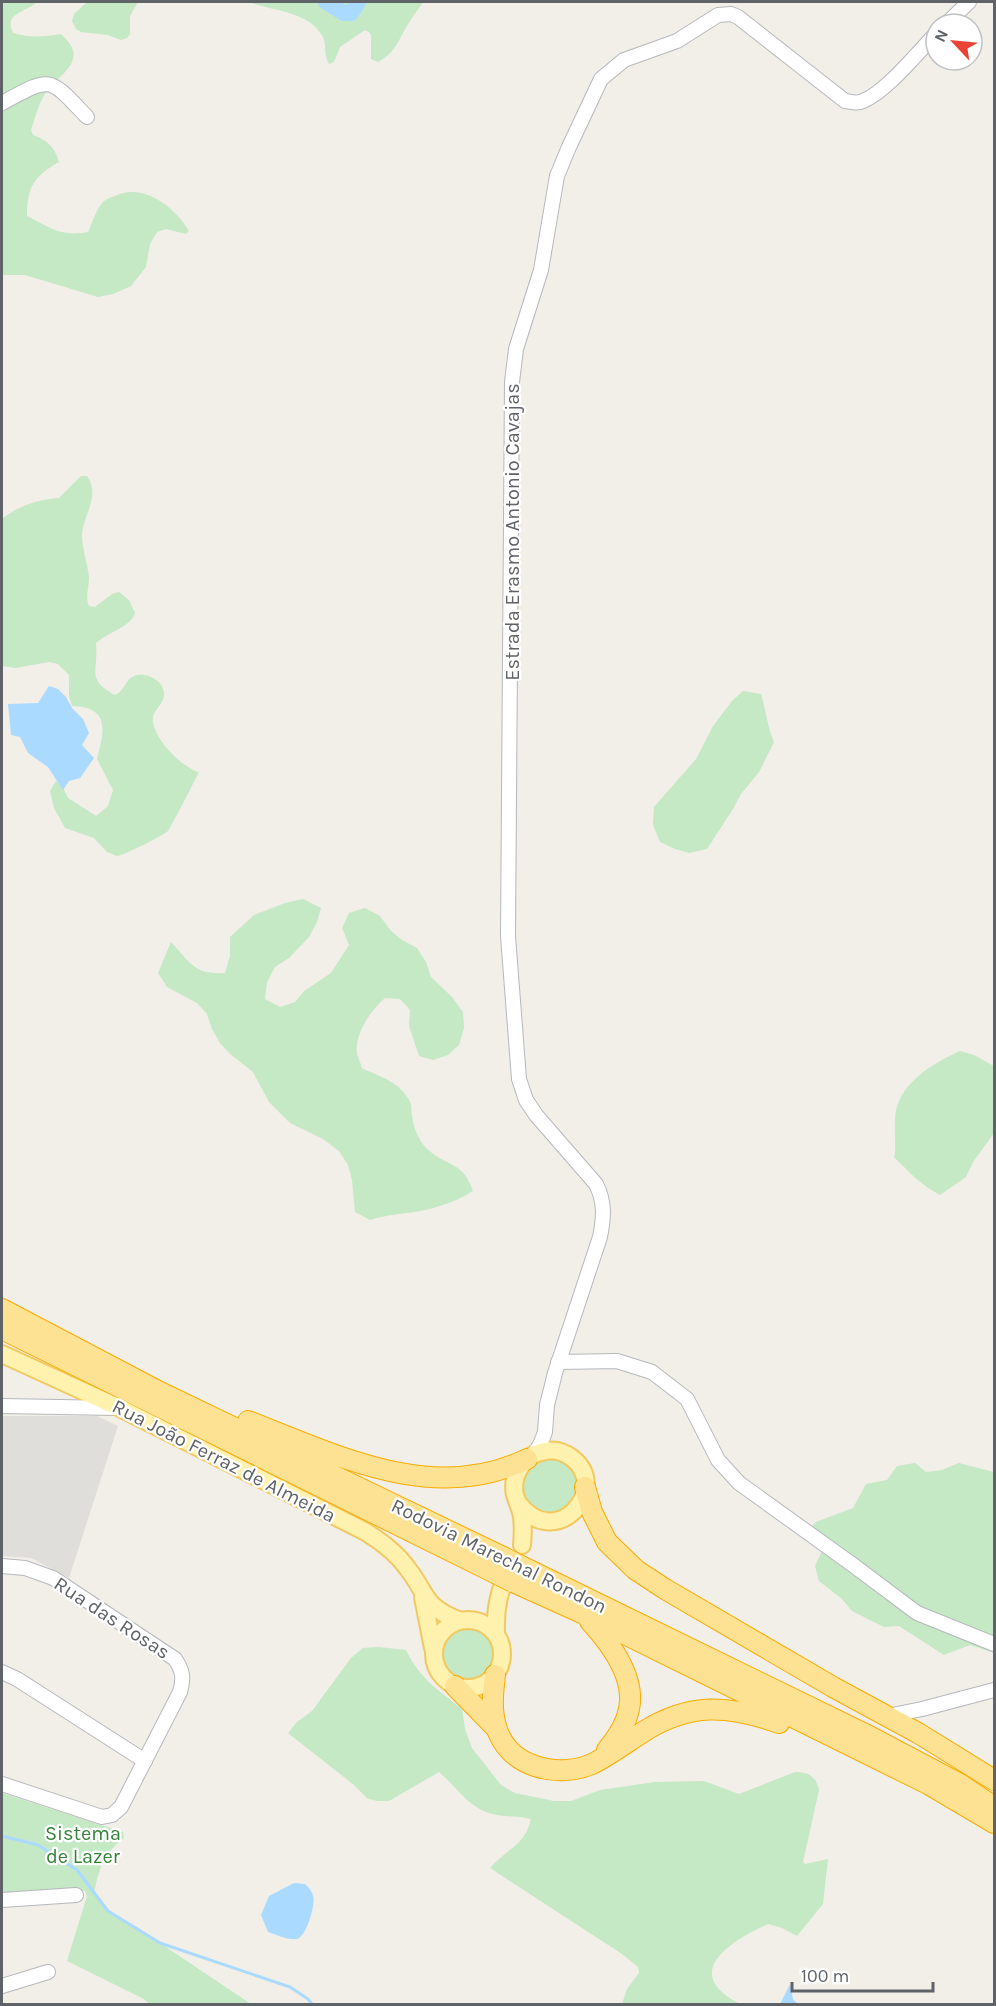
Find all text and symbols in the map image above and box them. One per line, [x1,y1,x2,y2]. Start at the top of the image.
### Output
north arrow [924,12,984,72]
text: N [930,26,952,45]
street label: Estrada Erasmo Antonio Cavajas [501,383,524,681]
street label: Rua João Ferraz de Almeida [109,1395,339,1527]
street label: Rodovia Marechal Rondon [387,1494,611,1618]
street label: Rua das Rosas [50,1572,174,1664]
park label: Sistema de Lazer [45,1822,121,1868]
scale bar [792,1955,933,1993]
text: 100 m [801,1965,849,1987]

